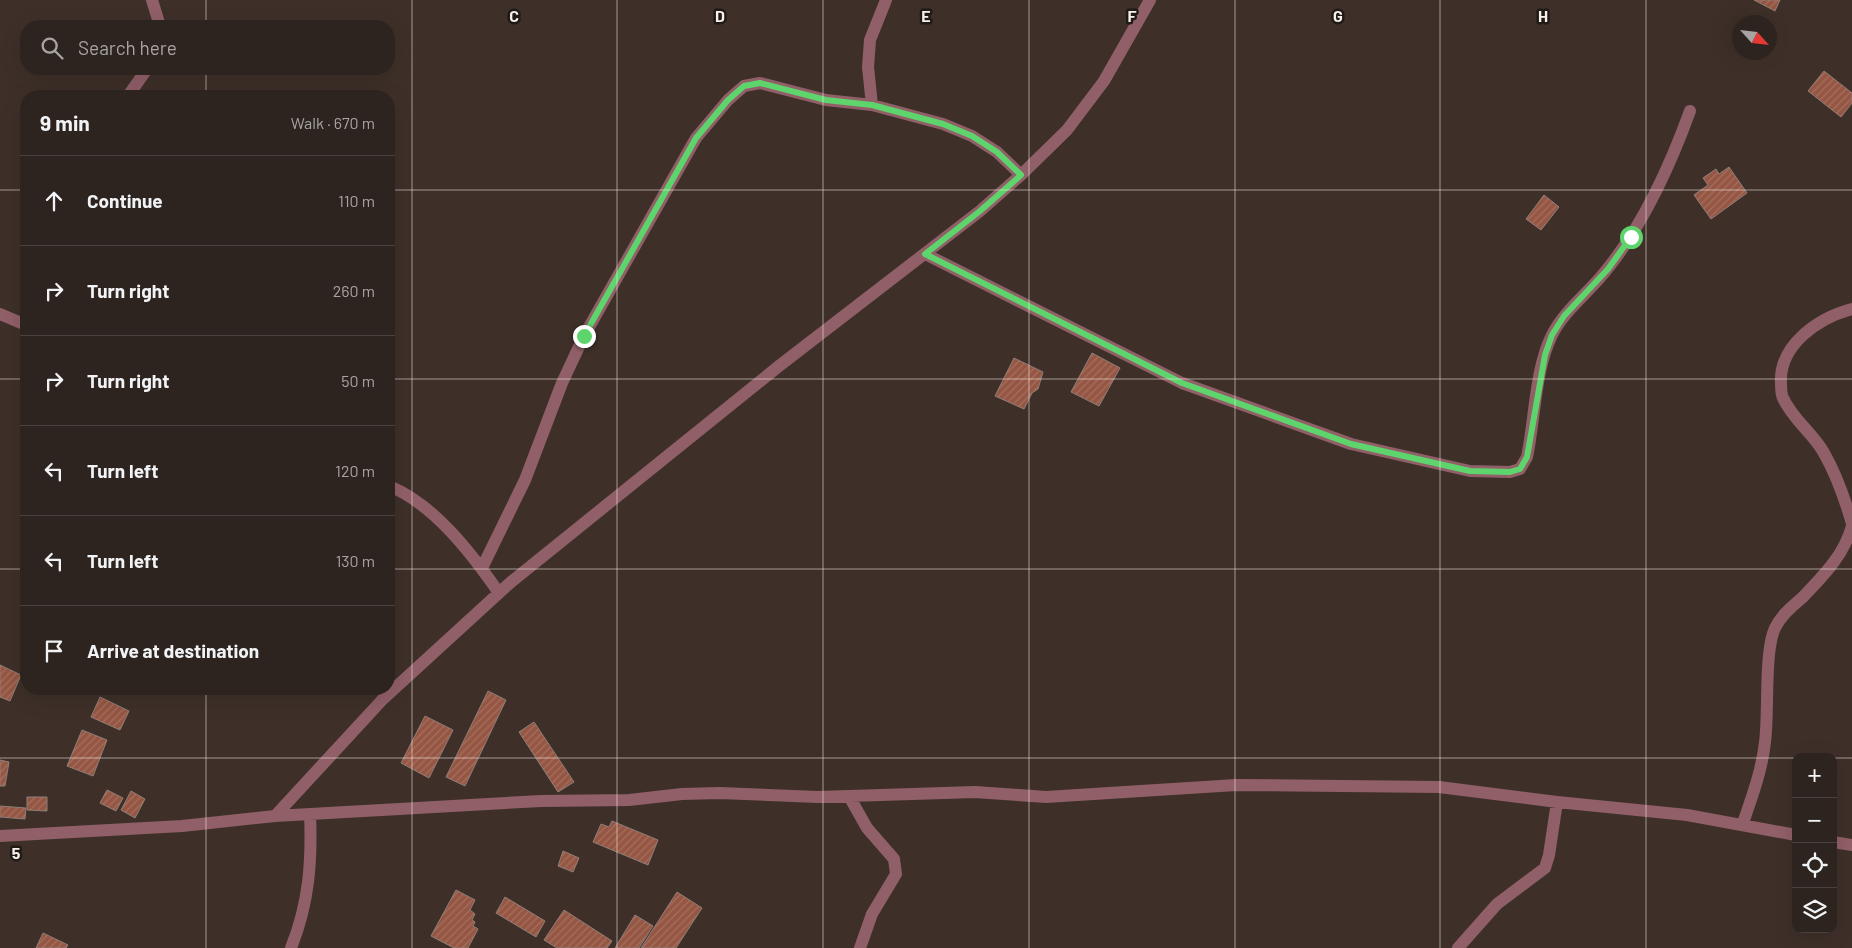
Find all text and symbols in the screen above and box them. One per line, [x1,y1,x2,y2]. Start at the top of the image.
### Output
text: C [509,6,519,25]
text: D [715,6,725,25]
text: E [921,6,931,25]
text: F [1128,6,1137,25]
text: G [1333,6,1343,25]
text: H [1538,6,1548,25]
north arrow [1732,15,1777,60]
search box [20,20,395,75]
icon: search [38,34,66,62]
text: Search here [78,36,177,59]
text: 9 min [40,110,90,135]
text: Walk · 670 m [291,113,375,132]
icon: ahead [40,187,68,215]
text: Continue [87,189,163,212]
text: 110 m [338,191,375,210]
route start [1620,226,1643,249]
icon: right [40,277,68,305]
text: Turn right [87,279,169,302]
text: 260 m [333,281,375,300]
route end [573,325,596,348]
icon: right [40,367,68,395]
text: Turn right [87,369,169,392]
text: 50 m [341,371,375,390]
icon: left [40,457,68,485]
text: Turn left [87,459,158,482]
text: 120 m [335,461,375,480]
icon: left [40,547,68,575]
text: Turn left [87,549,158,572]
text: 130 m [336,551,375,570]
icon: arrive [40,637,68,665]
text: Arrive at destination [87,639,259,662]
map controls [1792,753,1837,933]
button: + [1792,753,1837,798]
button: − [1792,798,1837,843]
text: 5 [12,843,21,862]
button: locate [1792,843,1837,888]
button: layers [1792,888,1837,933]

